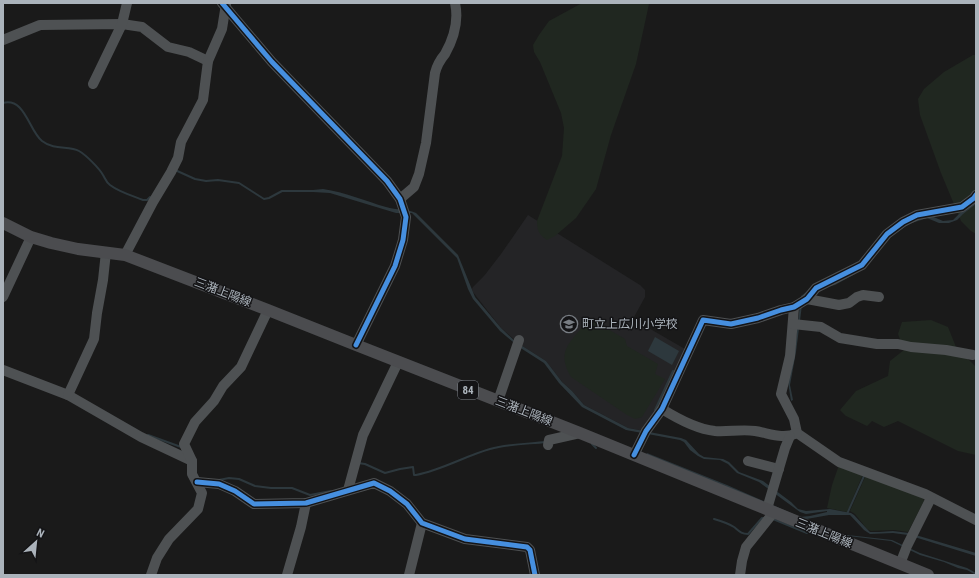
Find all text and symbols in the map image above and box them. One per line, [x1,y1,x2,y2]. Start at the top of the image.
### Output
street label: 三潴上陽線 [192,275,254,309]
school or university icon: 町立上広川小学校 [559,314,579,334]
place label: 町立上広川小学校 [582,317,678,331]
road number: 84 [458,381,478,399]
street label: 三潴上陽線 [493,394,555,428]
street label: 三潴上陽線 [794,515,854,551]
north arrow [16,522,56,562]
text: N [34,526,46,541]

